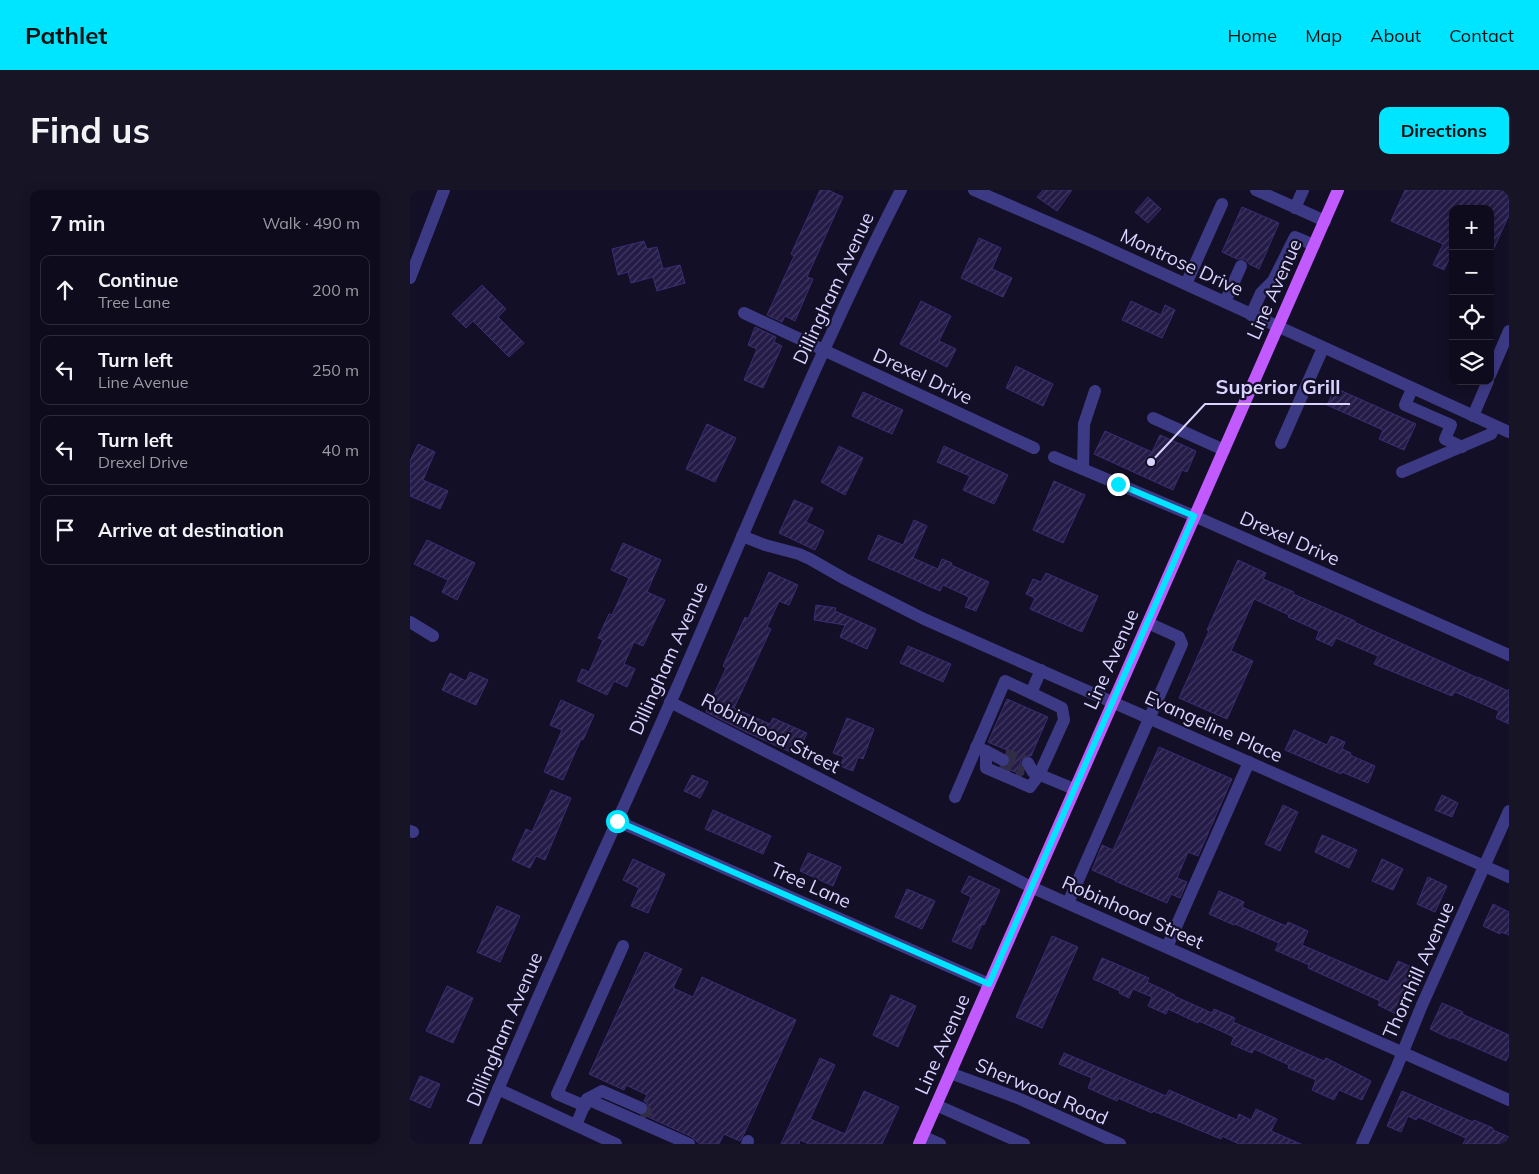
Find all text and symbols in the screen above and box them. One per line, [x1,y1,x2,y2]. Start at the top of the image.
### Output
text: Pathlet [25,20,107,50]
text: Home [1227,24,1277,47]
text: Map [1305,24,1342,47]
text: About [1370,24,1421,47]
text: Contact [1449,24,1514,47]
button: Directions [1379,107,1509,154]
text: Find us [30,108,150,152]
map controls [1449,205,1494,385]
button: + [1449,205,1494,250]
street label: Dillingham Avenue [787,208,879,368]
text: 7 min [50,210,105,236]
text: Walk · 490 m [262,213,360,233]
street label: Montrose Drive [1117,223,1247,301]
street label: Line Avenue [1241,235,1307,343]
button: − [1449,250,1494,295]
text: Continue [98,268,178,292]
icon: ahead [51,276,79,304]
text: 200 m [312,280,359,300]
text: Tree Lane [98,292,170,312]
button: locate [1449,295,1494,340]
button: layers [1449,340,1494,385]
street label: Drexel Drive [869,343,977,409]
text: Turn left [98,348,173,372]
icon: left [51,356,79,384]
text: 250 m [312,360,359,380]
callout: Superior Grill [1205,369,1350,404]
text: Line Avenue [98,372,189,392]
text: Superior Grill [1216,374,1340,399]
text: Turn left [98,428,173,452]
icon: left [51,436,79,464]
text: 40 m [322,440,359,460]
text: Drexel Drive [98,452,188,472]
route end [1107,473,1130,496]
street label: Drexel Drive [1236,505,1344,571]
icon: arrive [51,516,79,544]
text: Arrive at destination [98,518,284,542]
street label: Dillingham Avenue [623,578,713,738]
street label: Line Avenue [1078,605,1144,713]
street label: Evangeline Place [1141,685,1287,767]
street label: Robinhood Street [698,688,845,778]
route start [606,810,629,833]
street label: Tree Lane [767,857,855,913]
street label: Robinhood Street [1058,870,1208,954]
street label: Thornhill Avenue [1377,898,1459,1042]
street label: Dillingham Avenue [461,948,547,1110]
street label: Line Avenue [909,990,975,1098]
street label: Sherwood Road [972,1052,1112,1130]

